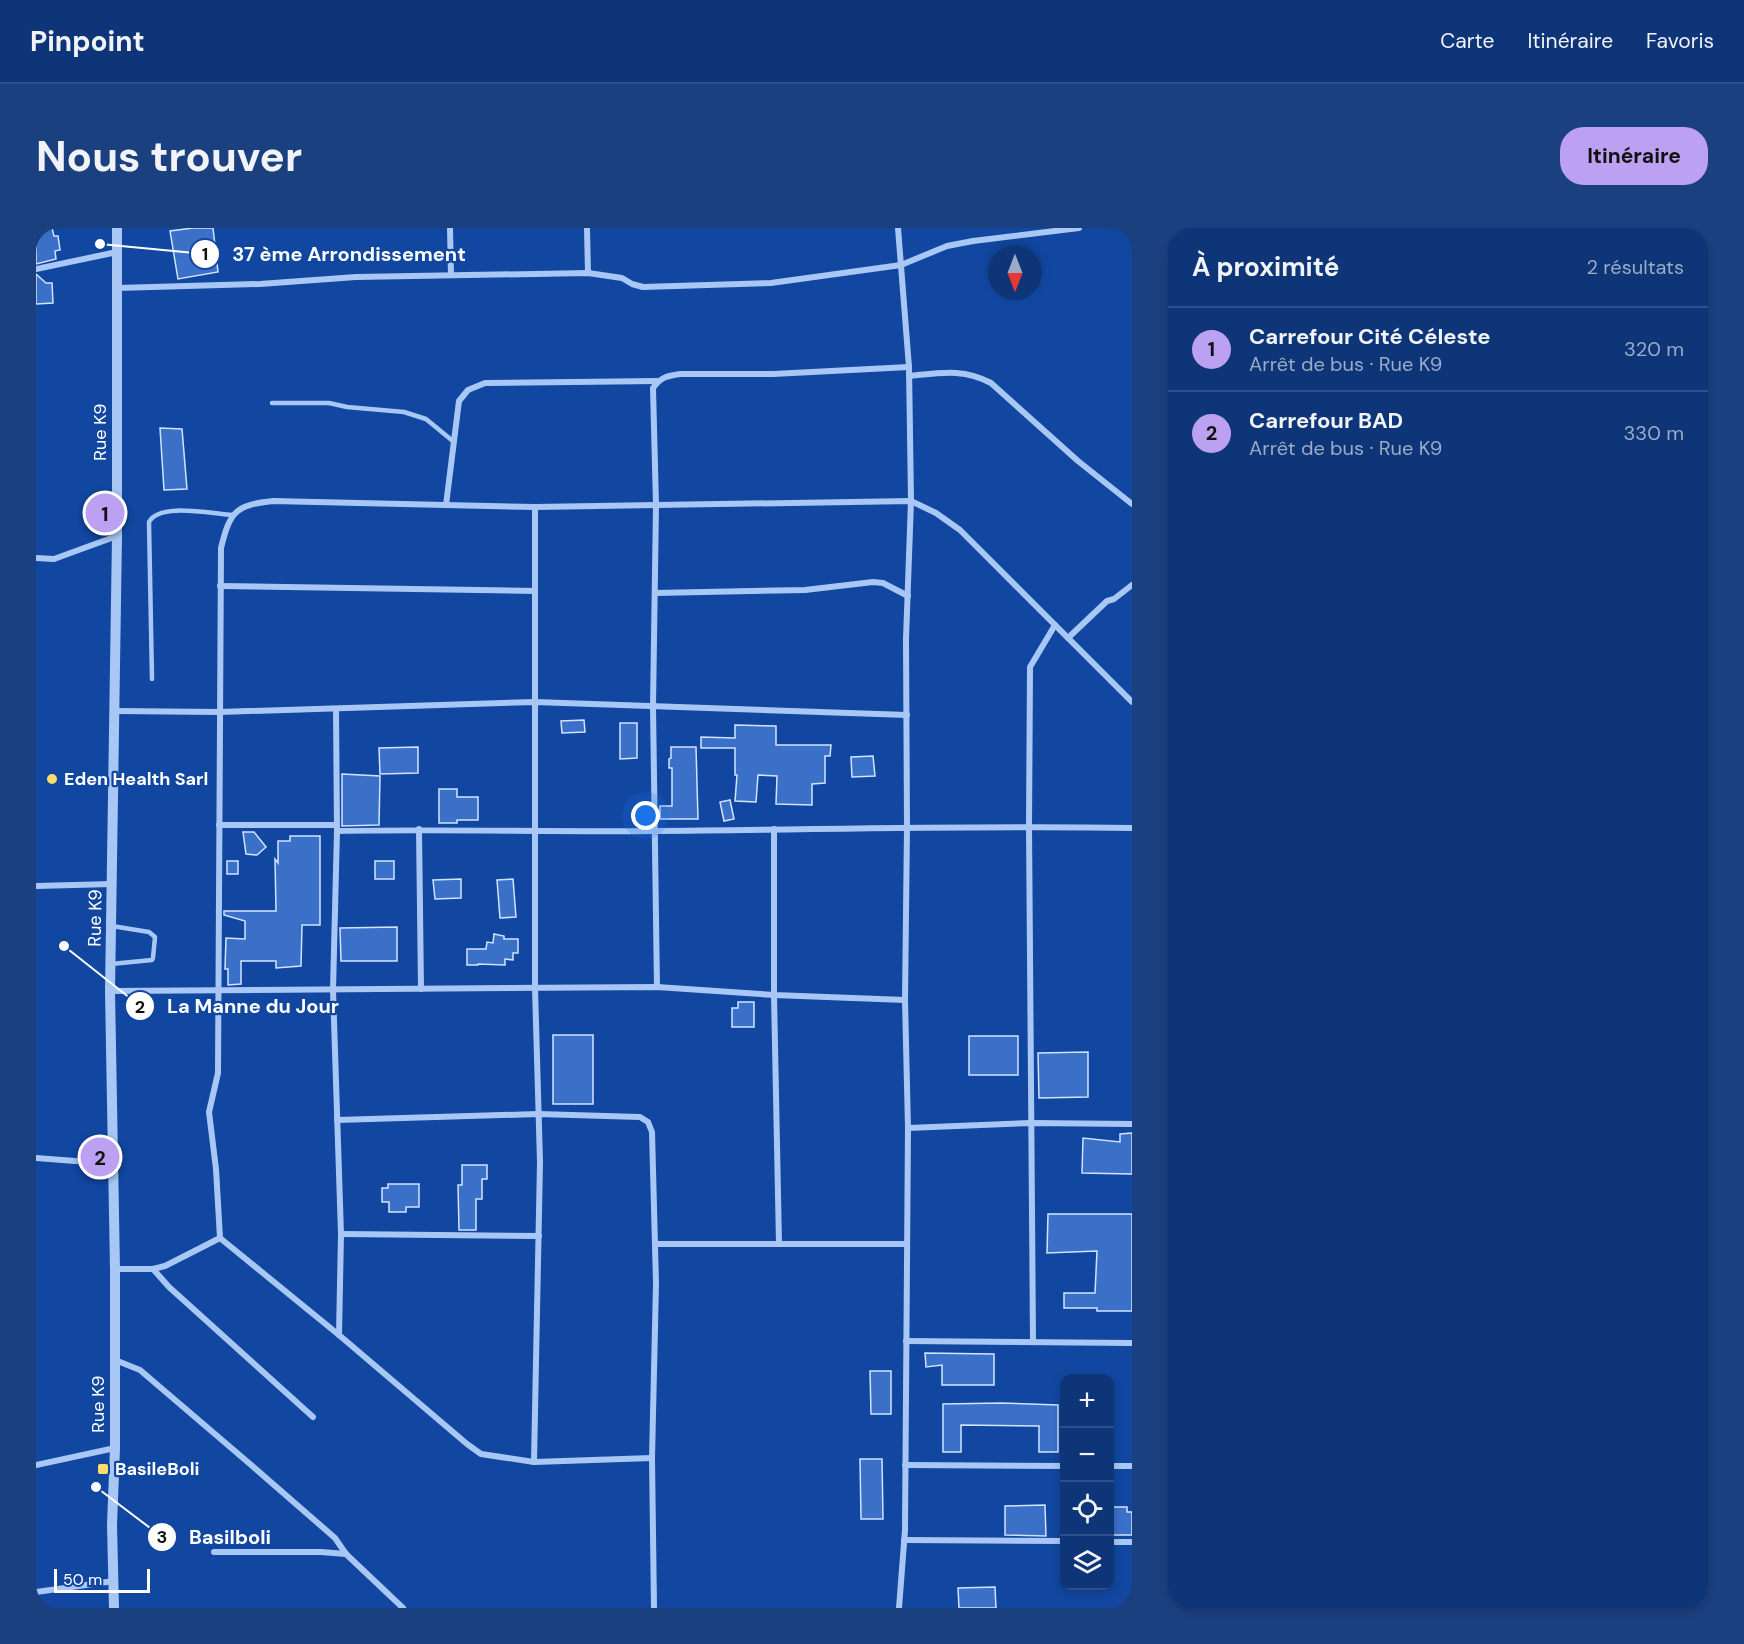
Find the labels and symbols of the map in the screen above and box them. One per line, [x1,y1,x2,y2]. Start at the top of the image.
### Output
callout: 37 ème Arrondissement [190,235,477,273]
text: 37 ème Arrondissement [232,241,466,267]
text: 1 [202,242,208,266]
north arrow [988,246,1042,300]
street label: Rue K9 [88,403,112,461]
pin: 1 [86,490,124,536]
place label: Eden Health Sarl [64,767,208,791]
marker: Eden Health Sarl [45,772,59,786]
your location [631,801,660,830]
street label: Rue K9 [83,889,107,947]
callout: La Manne du Jour [125,987,351,1025]
text: La Manne du Jour [167,993,339,1019]
text: 2 [135,995,145,1019]
pin: 2 [80,1134,120,1180]
street label: Rue K9 [86,1375,110,1433]
place label: BasileBoli [115,1457,199,1481]
marker: BasileBoli [96,1462,110,1476]
callout: Basilboli [147,1518,283,1556]
text: Basilboli [189,1524,271,1550]
text: 3 [157,1525,167,1549]
scale bar [54,1566,150,1594]

